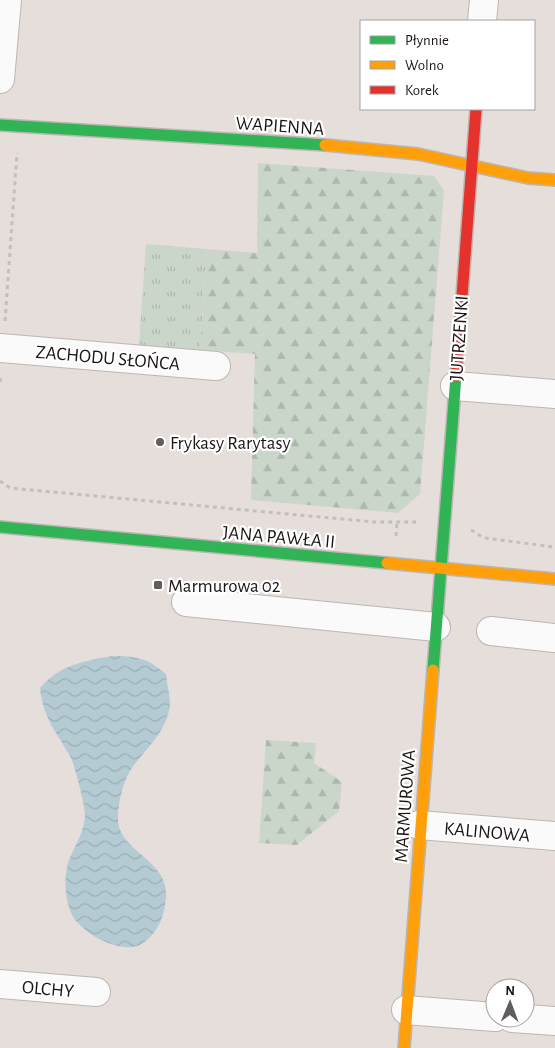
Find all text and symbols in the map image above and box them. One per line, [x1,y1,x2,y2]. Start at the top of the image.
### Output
legend [360,20,535,110]
text: Płynnie [405,33,449,48]
text: Wolno [405,58,444,73]
text: Korek [405,83,439,98]
street label: WAPIENNA [235,114,325,139]
street label: JUTRZENKI [447,295,472,381]
street label: ZACHODU SŁOŃCA [35,341,181,374]
place label: Frykasy Rarytasy [170,434,291,453]
marker: Frykasy Rarytasy [154,436,166,448]
street label: JANA PAWŁA II [222,523,336,552]
place label: Marmurowa 02 [168,577,281,596]
marker: Marmurowa 02 [152,579,164,591]
street label: MARMUROWA [392,749,419,863]
street label: KALINOWA [443,819,531,846]
street label: OLCHY [21,978,75,1001]
north arrow [485,978,535,1028]
text: N [505,984,515,998]

